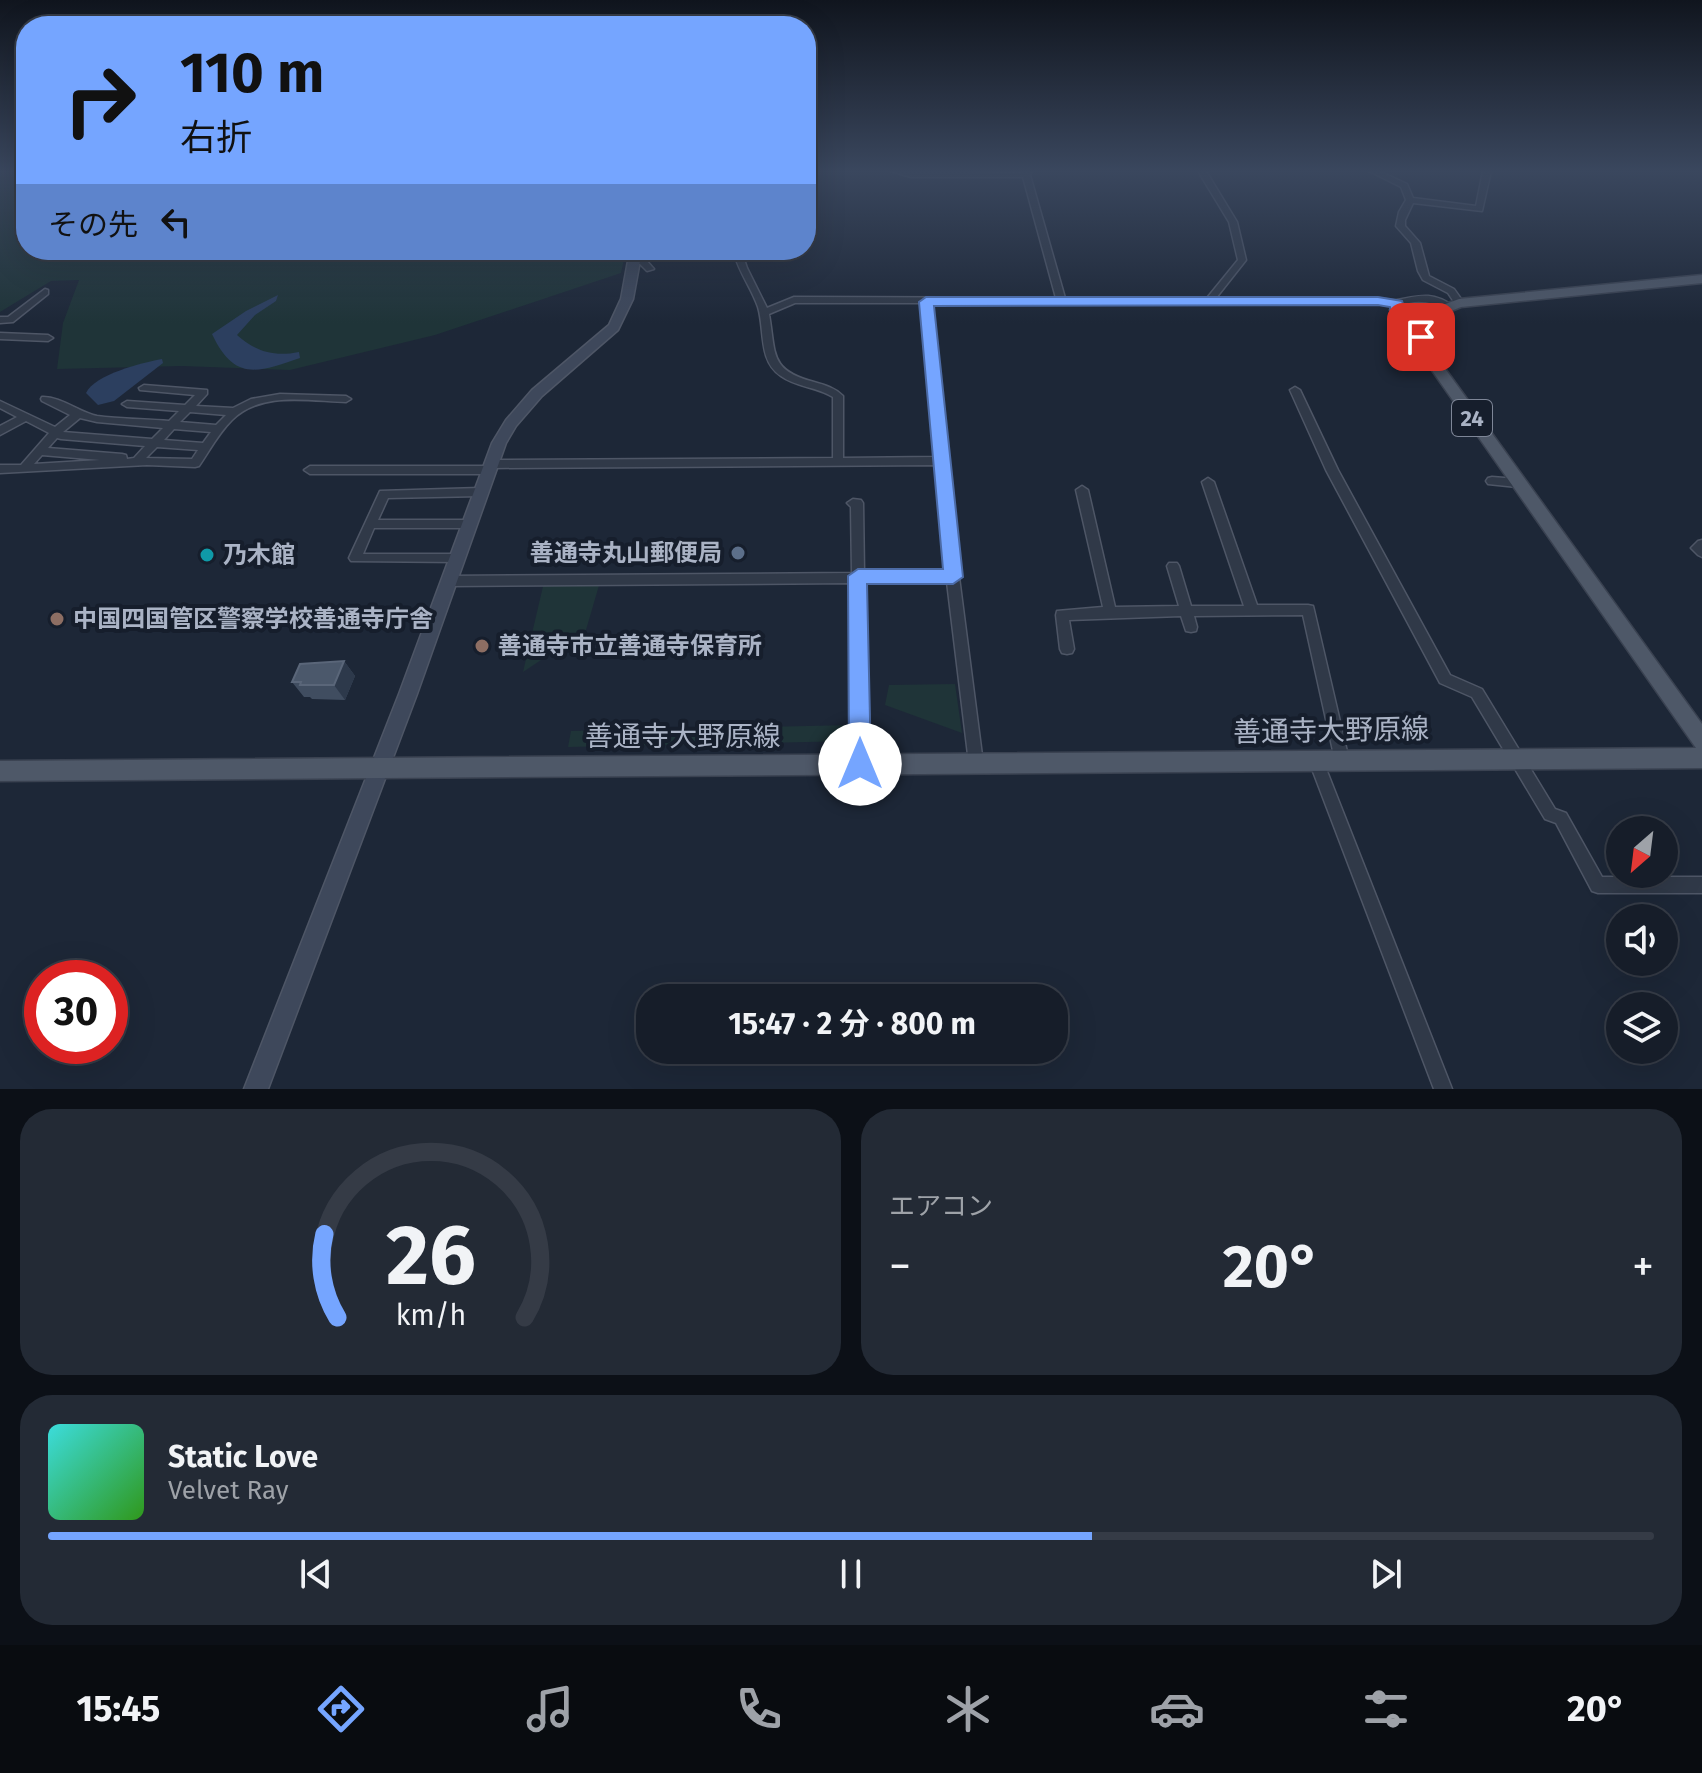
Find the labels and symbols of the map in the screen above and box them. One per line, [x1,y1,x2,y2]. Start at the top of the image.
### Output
pin [1387,303,1455,371]
road number: 24 [1452,400,1492,436]
place label: 善通寺丸山郵便局 [530,539,722,567]
place label: 乃木館 [223,541,295,569]
marker: 善通寺丸山郵便局 [729,544,747,562]
marker: 乃木館 [198,546,216,564]
place label: 中国四国管区警察学校善通寺庁舎 [73,605,433,633]
marker: 中国四国管区警察学校善通寺庁舎 [48,610,66,628]
place label: 善通寺市立善通寺保育所 [498,632,762,660]
marker: 善通寺市立善通寺保育所 [473,637,491,655]
street label: 善通寺大野原線 [1233,712,1429,749]
street label: 善通寺大野原線 [585,720,781,753]
position arrow [818,722,902,806]
north arrow [1606,816,1678,888]
speed limit sign: 30 [24,960,128,1064]

